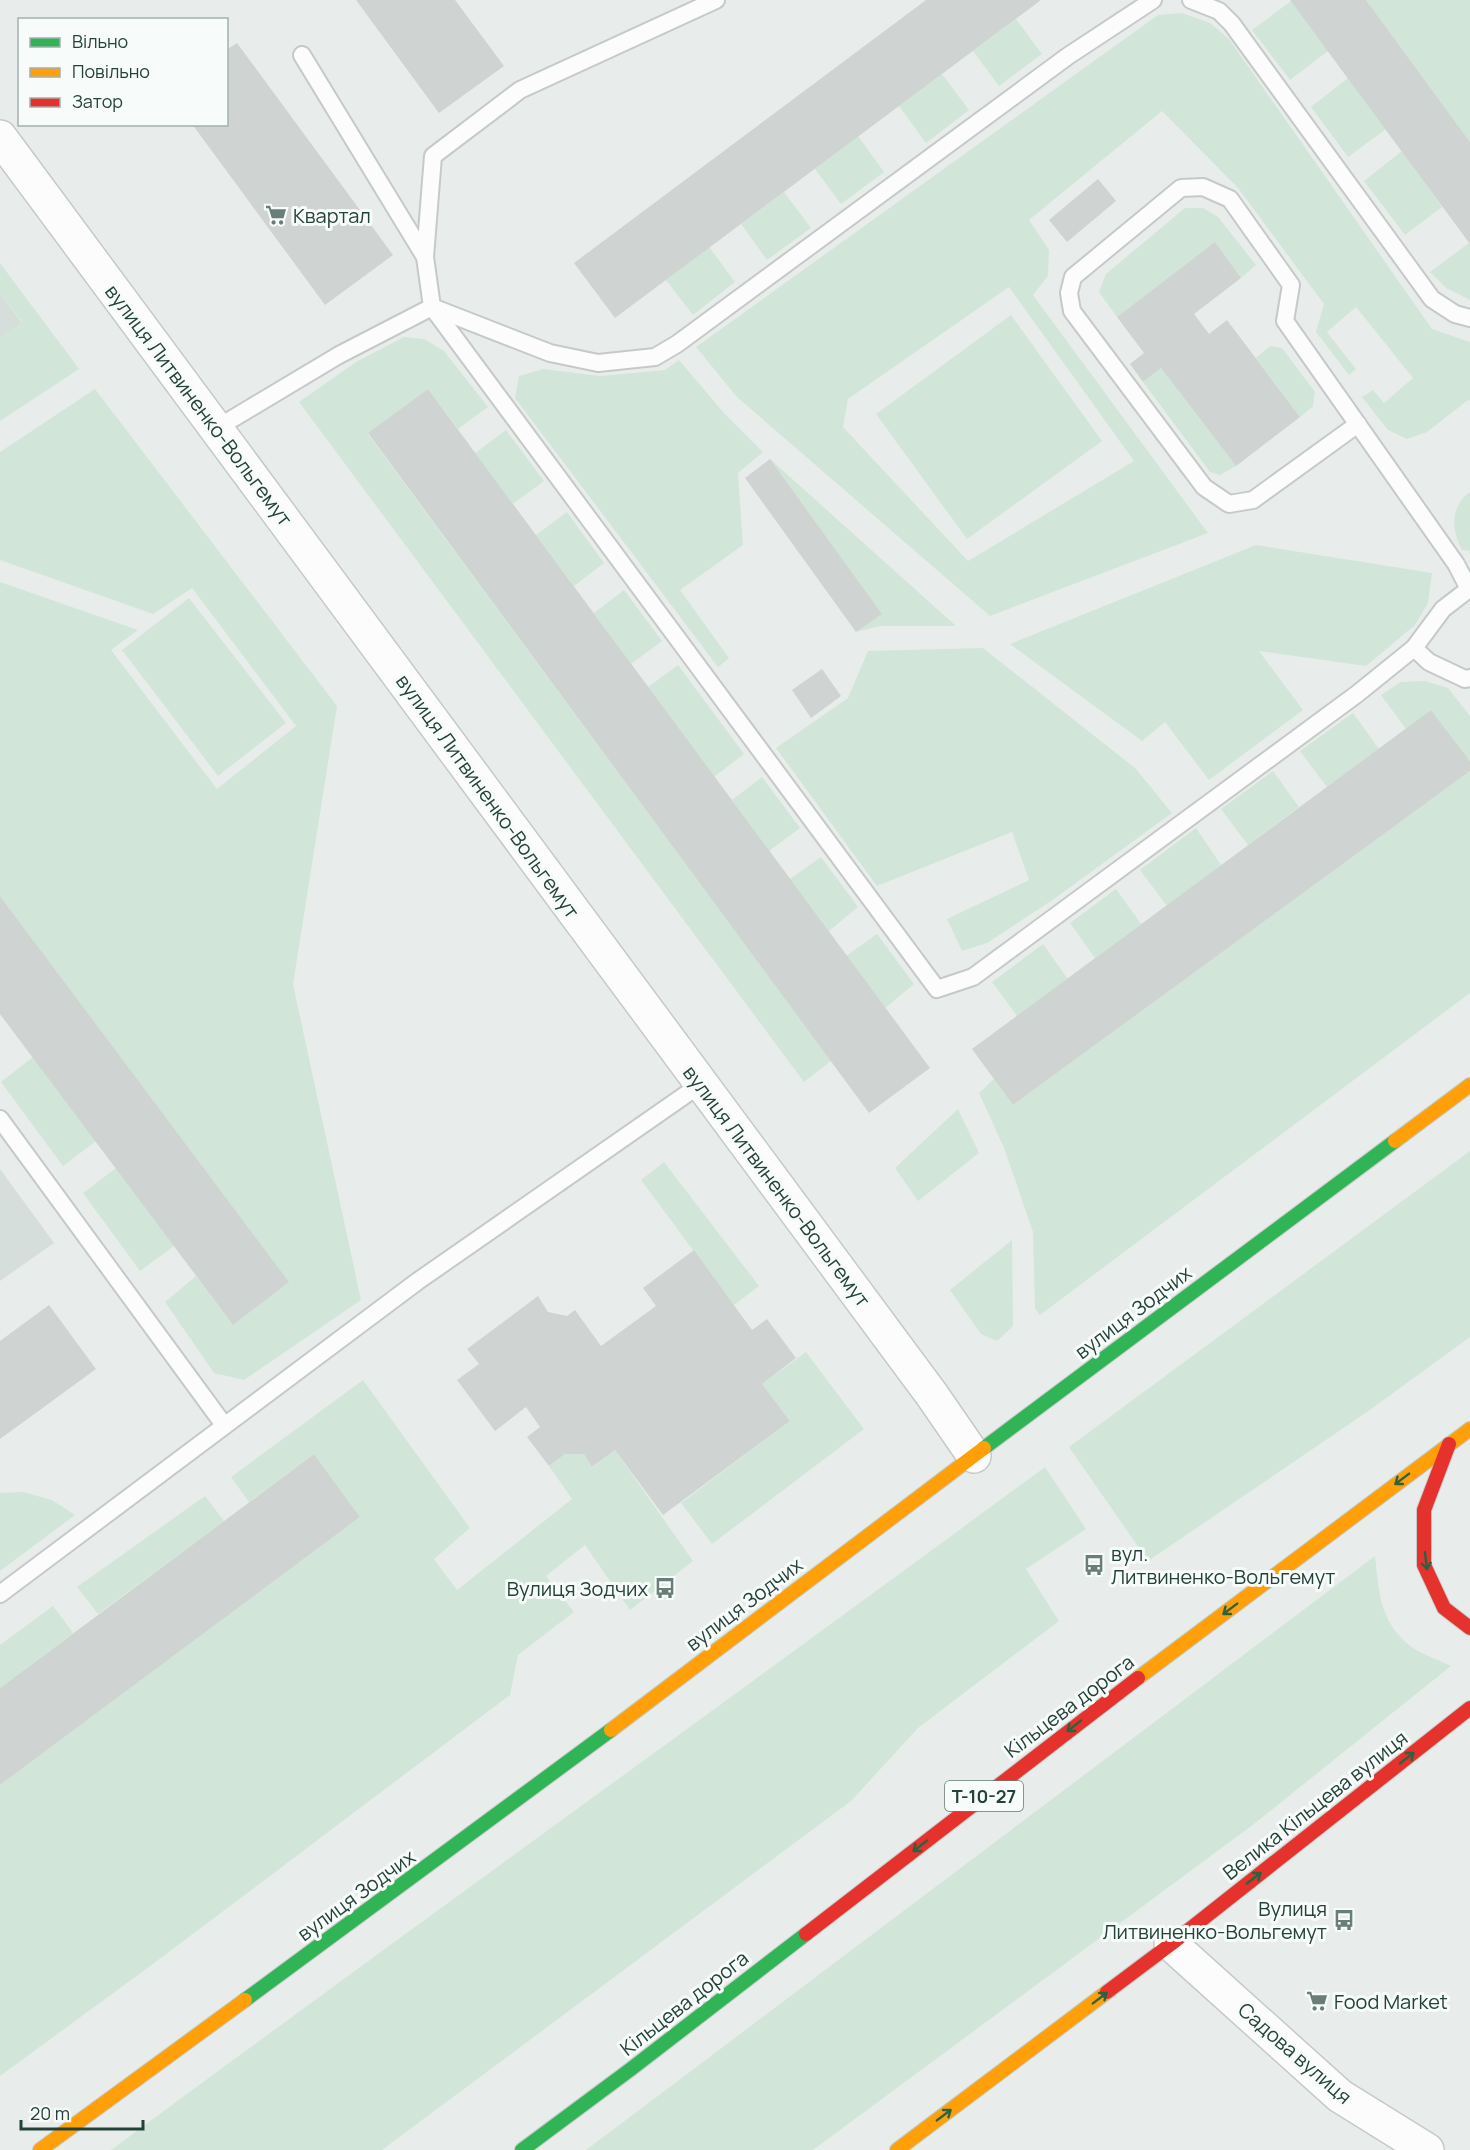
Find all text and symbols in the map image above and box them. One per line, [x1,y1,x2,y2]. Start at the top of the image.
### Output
legend [18,18,228,126]
text: Вільно [72,29,128,53]
text: Повільно [72,59,150,83]
text: Затор [72,89,123,113]
place label: Квартал [293,202,371,229]
supermarket icon: Квартал [264,203,288,227]
street label: вулиця Литвиненко-Вольгемут [99,279,299,531]
street label: вулиця Литвиненко-Вольгемут [390,669,586,923]
street label: вулиця Литвиненко-Вольгемут [677,1060,877,1312]
street label: вулиця Зодчих [1069,1259,1197,1365]
one-way arrow [1395,1473,1411,1485]
place label: вул. Литвиненко-Вольгемут [1111,1540,1335,1590]
street label: вулиця Зодчих [680,1551,808,1657]
one-way arrow [1420,1551,1431,1570]
bus stop icon: вул. Литвиненко-Вольгемут [1082,1553,1106,1577]
place label: Вулиця Зодчих [507,1575,648,1602]
bus stop icon: Вулиця Зодчих [653,1576,677,1600]
one-way arrow [1222,1603,1238,1615]
street label: Кільцева дорога [999,1648,1139,1764]
one-way arrow [1066,1720,1082,1733]
street label: Велика Кільцева вулиця [1217,1724,1413,1886]
one-way arrow [1399,1751,1415,1764]
road number: Т-10-27 [945,1781,1023,1811]
one-way arrow [912,1839,928,1852]
street label: вулиця Зодчих [292,1843,421,1947]
one-way arrow [1246,1872,1262,1885]
place label: Вулиця Литвиненко-Вольгемут [1103,1895,1327,1945]
bus stop icon: Вулиця Литвиненко-Вольгемут [1332,1908,1356,1932]
street label: Кільцева дорога [614,1944,754,2062]
place label: Food Market [1334,1988,1448,2015]
supermarket icon: Food Market [1305,1989,1329,2013]
one-way arrow [1091,1991,1107,2004]
street label: Садова вулиця [1232,1996,1358,2110]
scale bar [21,2093,142,2131]
text: 20 m [30,2101,70,2125]
one-way arrow [935,2108,951,2121]

